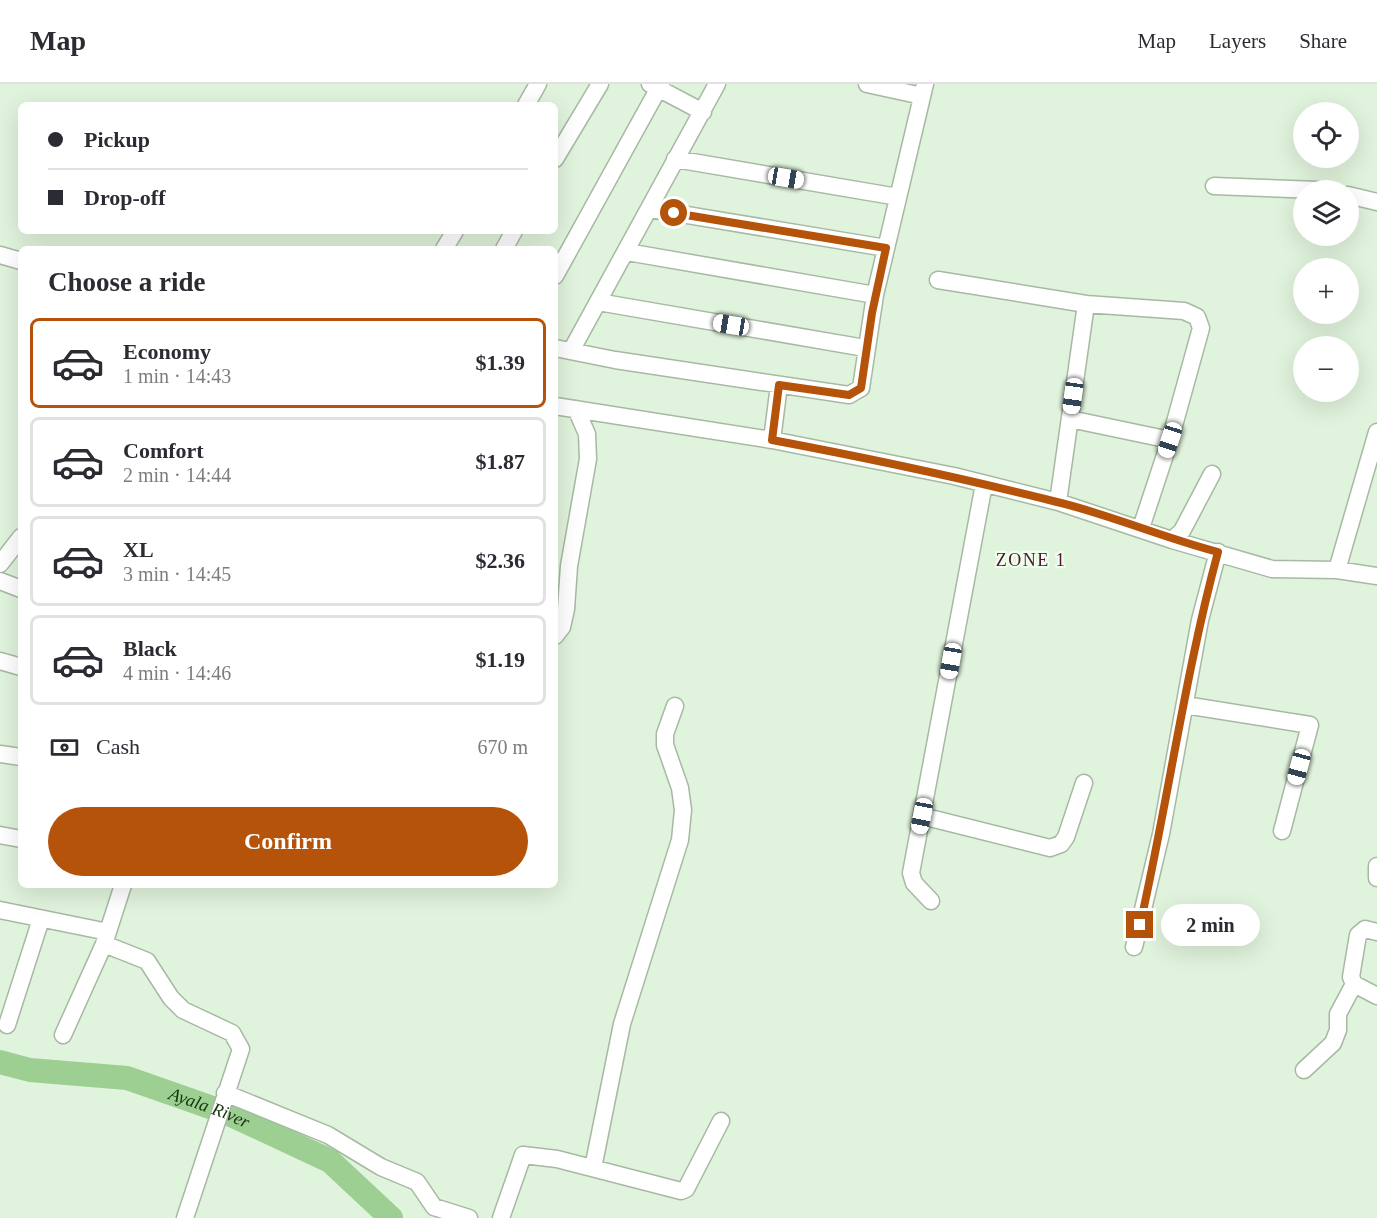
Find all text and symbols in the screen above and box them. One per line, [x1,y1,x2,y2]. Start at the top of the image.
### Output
text: Map [30,25,86,56]
text: Map [1138,29,1176,53]
text: Layers [1209,29,1266,53]
text: Share [1299,29,1347,53]
map controls [1293,102,1359,402]
button: locate [1293,102,1359,168]
text: Pickup [84,127,150,152]
car [767,166,805,190]
button: layers [1293,180,1359,246]
text: Drop-off [84,185,165,210]
route start [660,199,687,226]
button: + [1293,258,1359,324]
text: Choose a ride [48,267,206,297]
car [712,313,750,337]
icon: car [51,336,105,390]
button: − [1293,336,1359,402]
text: Economy [123,339,211,364]
text: $1.39 [476,350,525,375]
text: 1 min · 14:43 [123,365,231,387]
car [1062,377,1084,415]
car [1156,420,1184,460]
icon: car [51,435,105,489]
text: Comfort [123,438,204,463]
text: $1.87 [476,449,525,474]
text: 2 min · 14:44 [123,464,231,486]
icon: car [51,534,105,588]
text: XL [123,537,154,562]
text: $2.36 [476,548,525,573]
district label: ZONE 1 [996,550,1066,570]
text: 3 min · 14:45 [123,563,231,585]
icon: car [51,633,105,687]
text: Black [123,636,177,661]
car [939,642,963,680]
text: $1.19 [476,647,525,672]
text: 4 min · 14:46 [123,662,231,684]
icon: cash [48,731,81,764]
text: Cash [96,734,140,759]
text: 670 m [477,736,528,758]
car [1286,747,1312,787]
car [910,797,934,835]
button: Confirm [48,807,528,876]
callout: 2 min [1161,904,1260,946]
route end [1126,911,1153,938]
text: 2 min [1186,914,1235,936]
water label: Ayala River [166,1083,254,1133]

